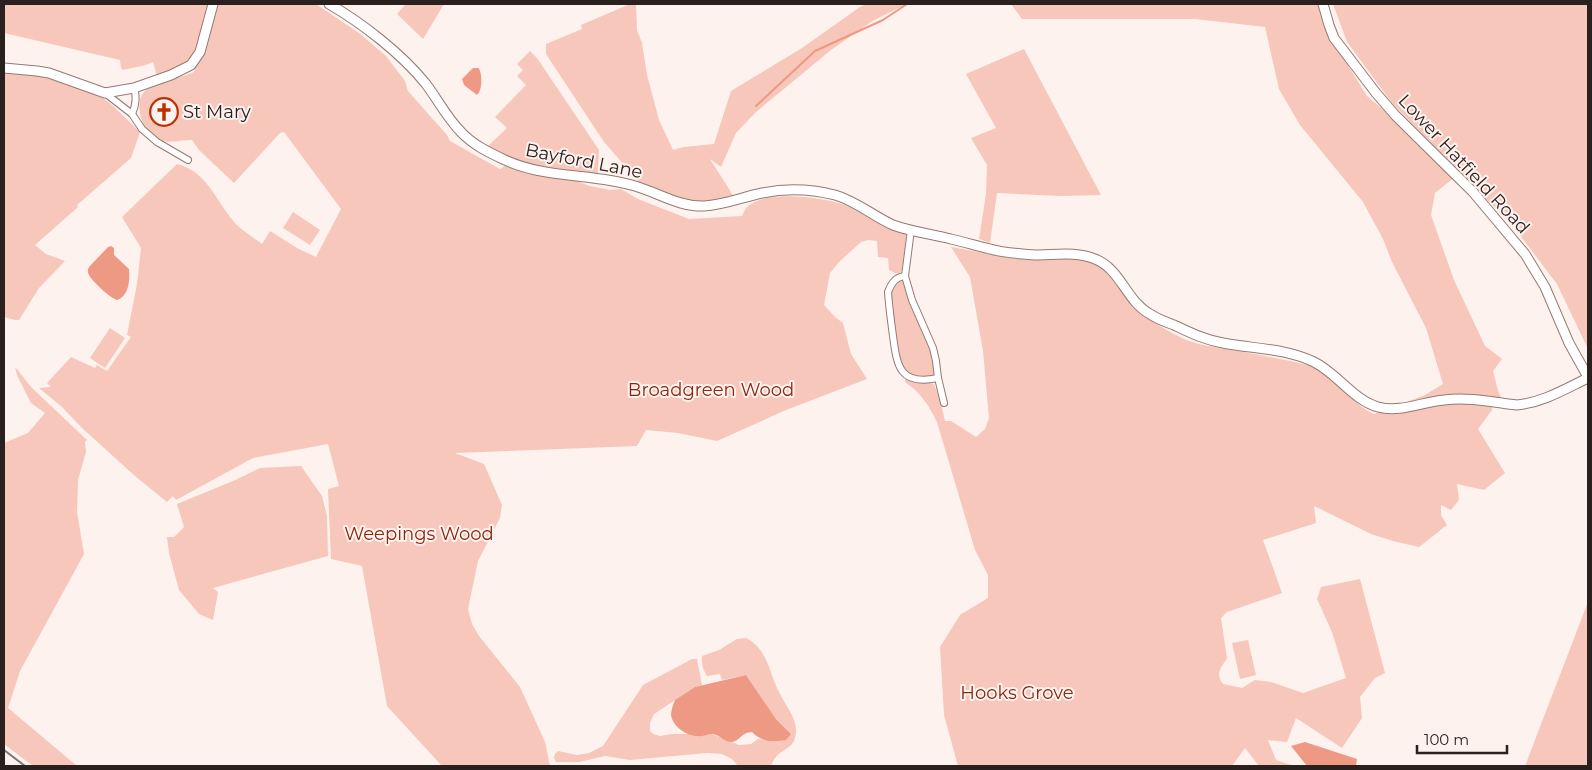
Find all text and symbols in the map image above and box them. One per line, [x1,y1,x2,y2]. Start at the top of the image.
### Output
street label: Lower Hatfield Road [1394,90,1534,238]
church icon: St Mary [149,97,179,127]
place label: St Mary [183,101,251,123]
street label: Bayford Lane [523,139,645,183]
park label: Broadgreen Wood [628,379,794,401]
park label: Weepings Wood [344,523,494,545]
park label: Hooks Grove [960,682,1074,704]
scale bar [1417,722,1507,754]
text: 100 m [1424,730,1469,749]

